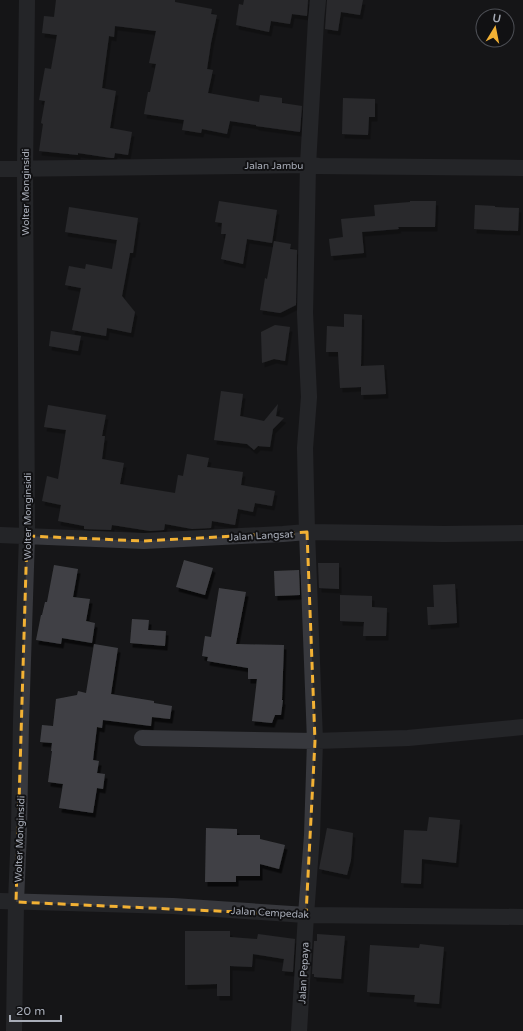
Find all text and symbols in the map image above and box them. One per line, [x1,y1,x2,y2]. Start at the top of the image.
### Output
north arrow [475,8,515,48]
text: U [491,12,502,26]
street label: Wolter Monginsidi [20,149,32,235]
street label: Jalan Jambu [245,160,303,172]
street label: Wolter Monginsidi [22,473,34,559]
street label: Jalan Langsat [228,528,294,544]
street label: Wolter Monginsidi [12,795,28,883]
street label: Jalan Cempedak [231,905,310,921]
street label: Jalan Pepaya [296,942,312,1004]
scale bar [10,997,61,1023]
text: 20 m [16,1004,45,1018]

